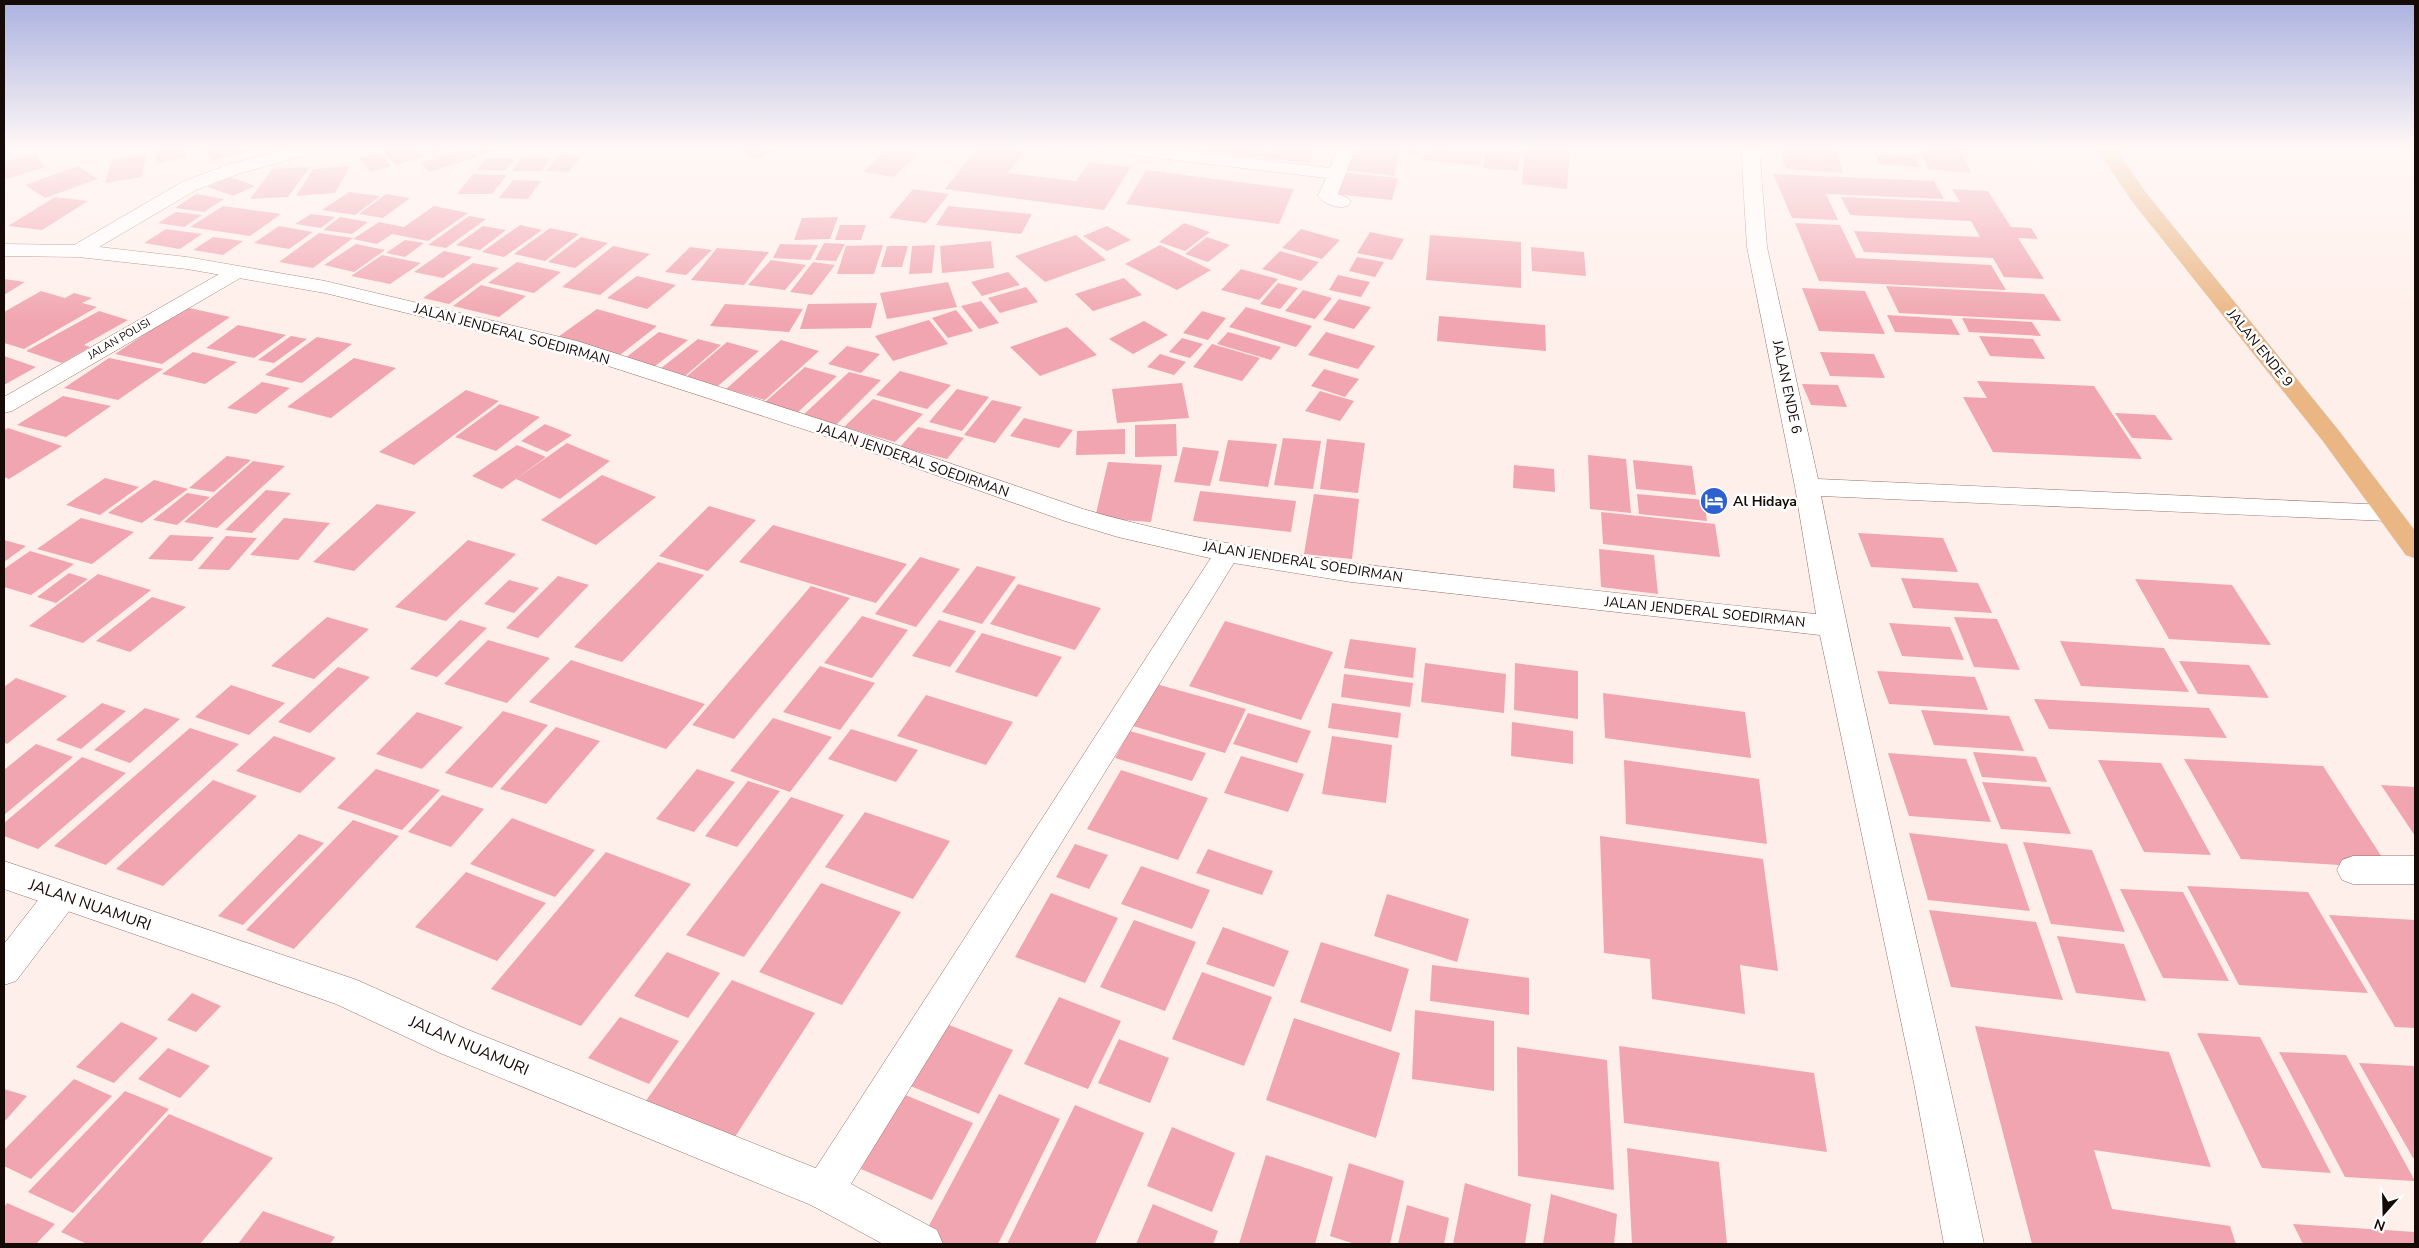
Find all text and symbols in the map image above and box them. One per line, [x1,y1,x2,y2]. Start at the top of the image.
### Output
street label: JALAN JENDERAL SOEDIRMAN [411,298,612,369]
street label: JALAN ENDE 9 [2222,304,2297,391]
street label: JALAN POLISI [84,315,153,363]
street label: JALAN ENDE 6 [1768,337,1806,436]
street label: JALAN JENDERAL SOEDIRMAN [814,418,1012,502]
hotel icon: Al Hidaya [1699,486,1729,516]
place label: Al Hidaya [1733,492,1797,511]
street label: JALAN JENDERAL SOEDIRMAN [1201,537,1404,587]
street label: JALAN JENDERAL SOEDIRMAN [1603,592,1806,632]
street label: JALAN NUAMURI [25,873,154,936]
street label: JALAN NUAMURI [405,1010,532,1081]
north arrow [2359,1188,2409,1238]
text: N [2372,1214,2388,1235]

